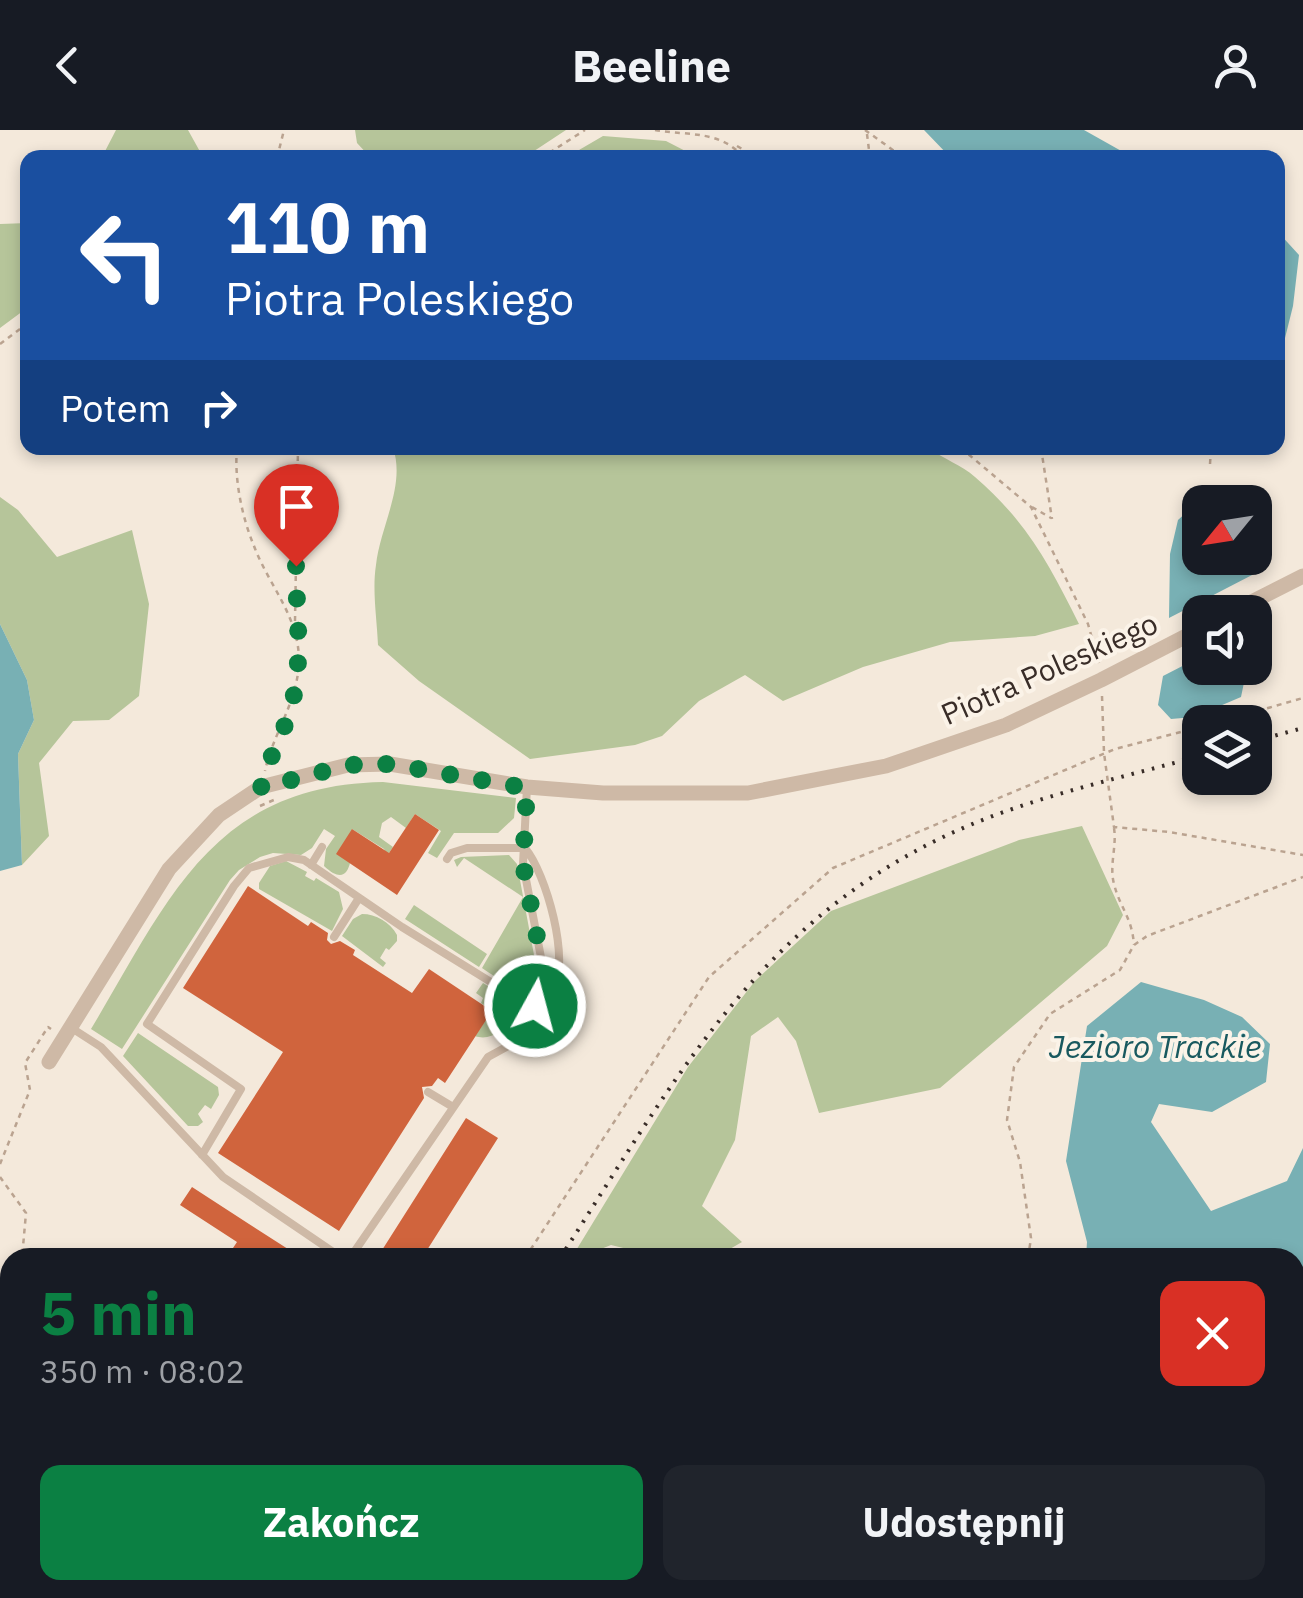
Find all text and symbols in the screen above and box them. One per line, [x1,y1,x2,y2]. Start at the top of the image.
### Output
text: Beeline [572,36,731,94]
icon: back [40,38,95,93]
icon: person [1208,38,1263,93]
text: 110 m [225,181,430,272]
icon: left [60,190,190,320]
text: Piotra Poleskiego [225,269,574,327]
icon: right [191,380,246,435]
text: Potem [60,383,171,432]
pin [254,464,339,567]
icon: arrive [269,479,324,534]
north arrow [1182,485,1272,575]
map controls [1182,485,1272,795]
button: sound [1182,595,1272,685]
street label: Piotra Poleskiego [935,603,1163,733]
button: layers [1182,705,1272,795]
position arrow [483,954,587,1058]
water label: Jezioro Trackie [1049,1025,1261,1067]
text: 5 min [40,1273,197,1352]
button: close [1160,1281,1265,1386]
text: 350 m · 08:02 [40,1350,245,1392]
button: Zakończ [40,1465,643,1580]
button: Udostępnij [663,1465,1265,1580]

